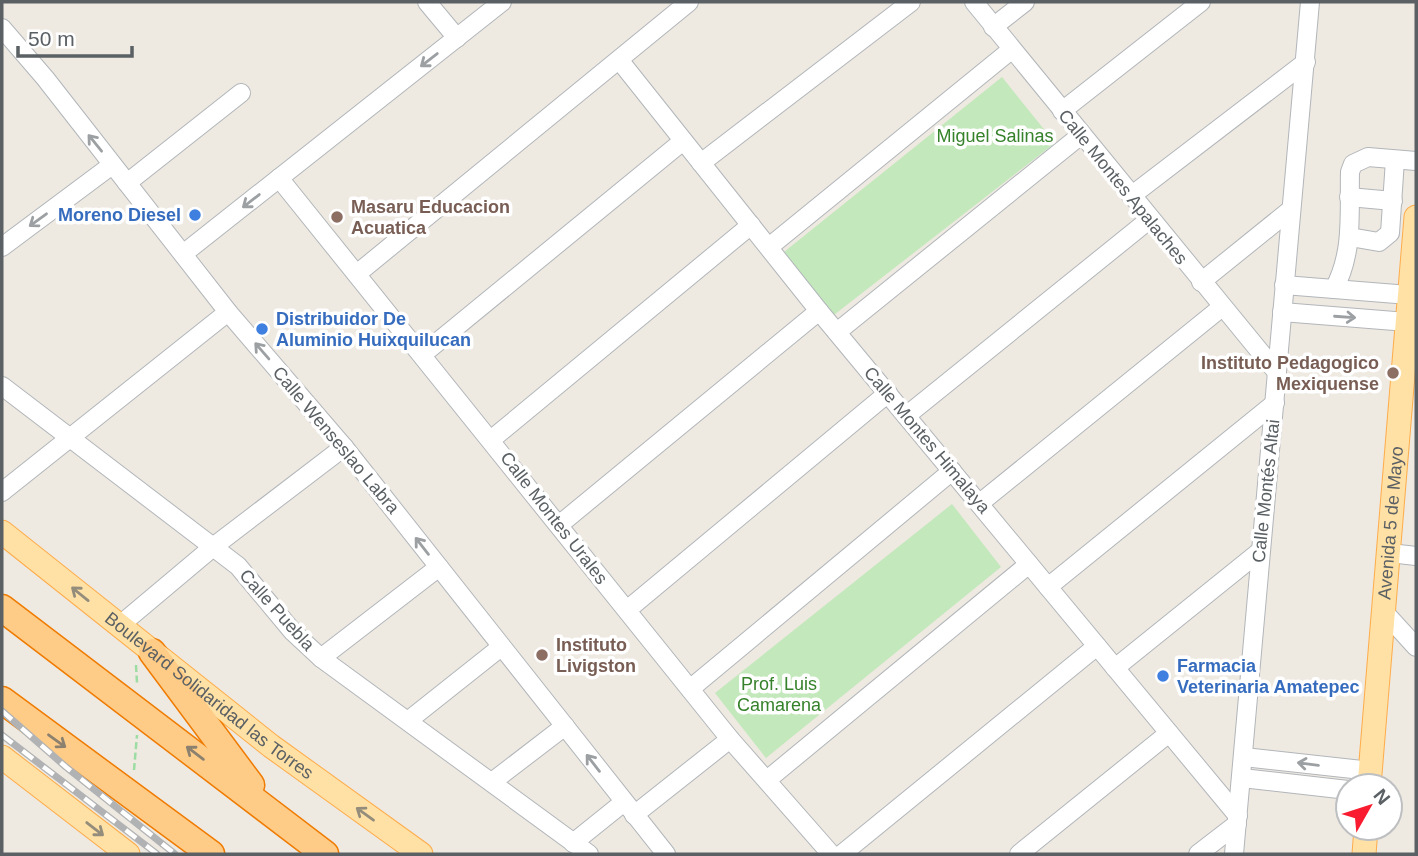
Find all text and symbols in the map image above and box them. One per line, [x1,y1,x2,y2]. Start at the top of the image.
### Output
scale bar [18,14,131,58]
text: 50 m [28,27,75,50]
one-way arrow [421,52,439,67]
street label: Calle Montes Apalaches [1054,106,1192,268]
park label: Miguel Salinas [936,126,1054,146]
one-way arrow [87,135,102,153]
one-way arrow [242,193,260,209]
place label: Masaru Educacion Acuatica [351,197,510,238]
place label: Moreno Diesel [58,205,181,225]
marker: Moreno Diesel [187,207,203,223]
marker: Masaru Educacion Acuatica [329,209,345,225]
one-way arrow [28,212,47,227]
place label: Distribuidor De Aluminio Huixquilucan [276,309,471,350]
one-way arrow [1333,311,1356,324]
marker: Distribuidor De Aluminio Huixquilucan [254,321,270,337]
one-way arrow [254,342,270,360]
place label: Instituto Pedagogico Mexiquense [1201,353,1379,394]
street label: Calle Wenseslao Labra [269,362,404,518]
street label: Calle Montes Himalaya [860,363,995,518]
marker: Instituto Pedagogico Mexiquense [1385,365,1401,381]
street label: Calle Montés Altai [1249,418,1283,564]
street label: Avenida 5 de Mayo [1374,445,1407,600]
street label: Calle Montes Urales [496,448,612,588]
one-way arrow [414,537,430,555]
street label: Calle Puebla [235,565,319,655]
one-way arrow [71,587,89,602]
street label: Boulevard Solidaridad las Torres [101,608,317,783]
place label: Instituto Livigston [556,635,636,676]
marker: Instituto Livigston [534,647,550,663]
place label: Farmacia Veterinaria Amatepec [1177,656,1359,697]
marker: Farmacia Veterinaria Amatepec [1155,668,1171,684]
park label: Prof. Luis Camarena [737,674,822,715]
one-way arrow [47,733,66,748]
one-way arrow [186,746,205,760]
one-way arrow [586,754,601,772]
one-way arrow [1297,757,1319,770]
north arrow [1334,772,1404,842]
text: N [1369,785,1394,809]
one-way arrow [356,807,375,822]
one-way arrow [85,821,103,836]

